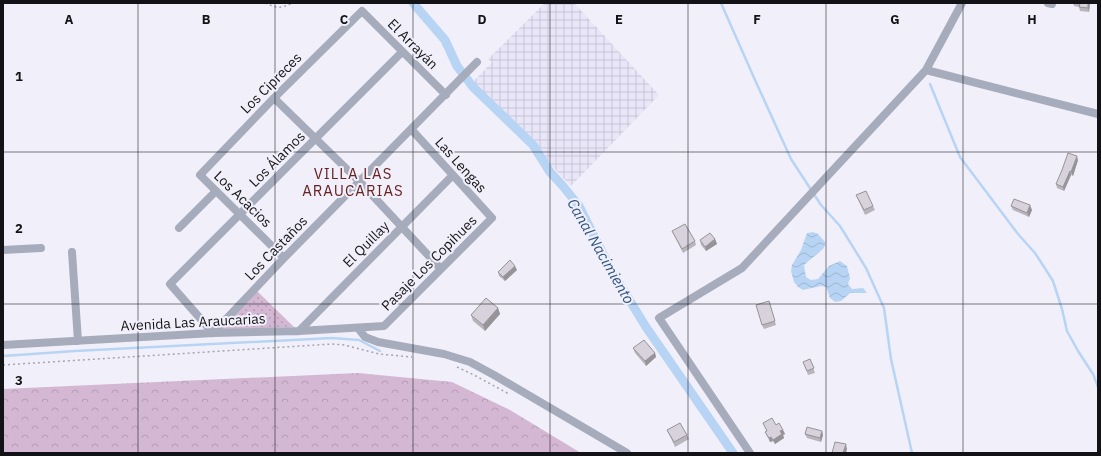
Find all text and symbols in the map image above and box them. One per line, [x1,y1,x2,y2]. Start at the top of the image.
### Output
text: A [65,11,74,28]
text: B [202,11,211,28]
text: C [340,11,349,28]
text: D [477,11,487,28]
text: E [615,11,623,28]
text: F [753,11,761,28]
text: G [890,11,900,28]
text: H [1027,11,1037,28]
street label: El Arrayán [384,15,442,73]
street label: Los Cipreces [237,48,306,117]
text: 1 [15,68,23,85]
street label: Los Álamos [244,126,309,191]
street label: Las Lengas [431,133,491,197]
district label: VILLA LAS ARAUCARIAS [302,164,404,200]
street label: Los Acacios [210,167,276,231]
water label: Canal Nacimiento [563,195,639,307]
street label: Pasaje Los Copihues [377,211,481,315]
street label: Los Castaños [241,212,311,284]
street label: El Quillay [339,217,393,271]
text: 2 [15,220,23,237]
street label: Avenida Las Araucarias [120,309,266,335]
text: 3 [15,372,23,389]

